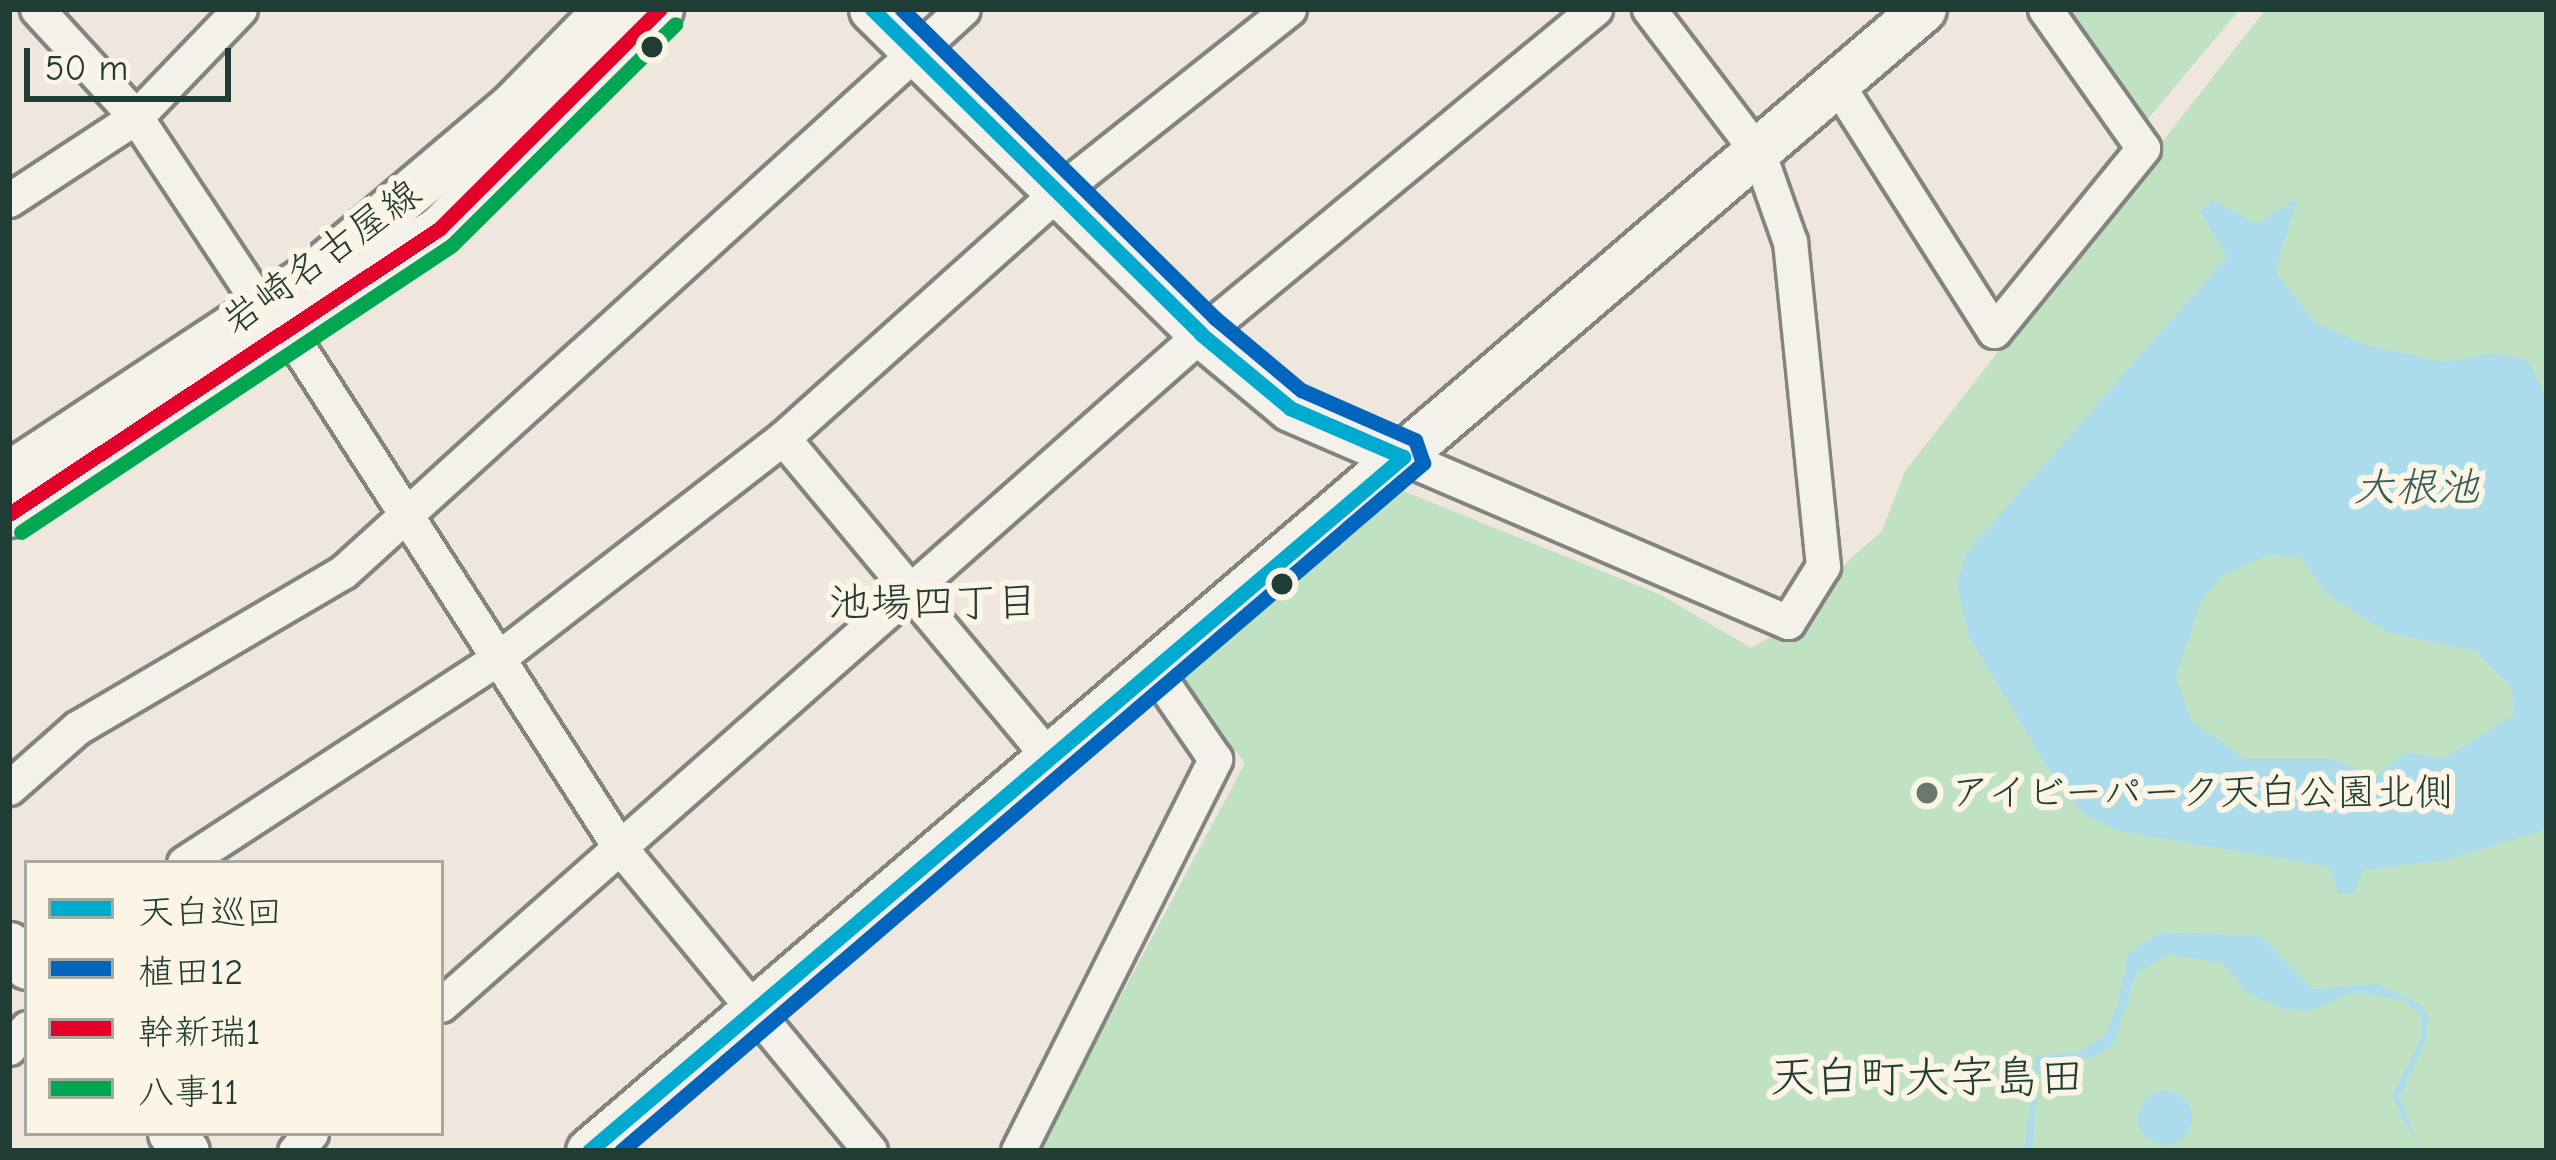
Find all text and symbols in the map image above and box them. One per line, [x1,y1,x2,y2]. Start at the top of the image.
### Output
scale bar [30,24,237,98]
unlabelled marker [641,36,663,58]
text: 50 m [45,48,128,89]
street label: 岩崎名古屋線 [214,170,430,346]
water label: 大根池 [2353,463,2479,513]
unlabelled marker [1271,573,1293,595]
district label: 池場四丁目 [828,578,1038,628]
place label: アイビーパーク天白公園北側 [1951,770,2456,816]
marker: アイビーパーク天白公園北側 [1914,780,1940,806]
legend [24,860,444,1136]
text: 天白巡回 [138,892,282,933]
text: 植田12 [138,952,243,993]
text: 幹新瑞1 [138,1012,260,1053]
district label: 天白町大字島田 [1770,1051,2084,1105]
text: 八事11 [138,1072,239,1113]

